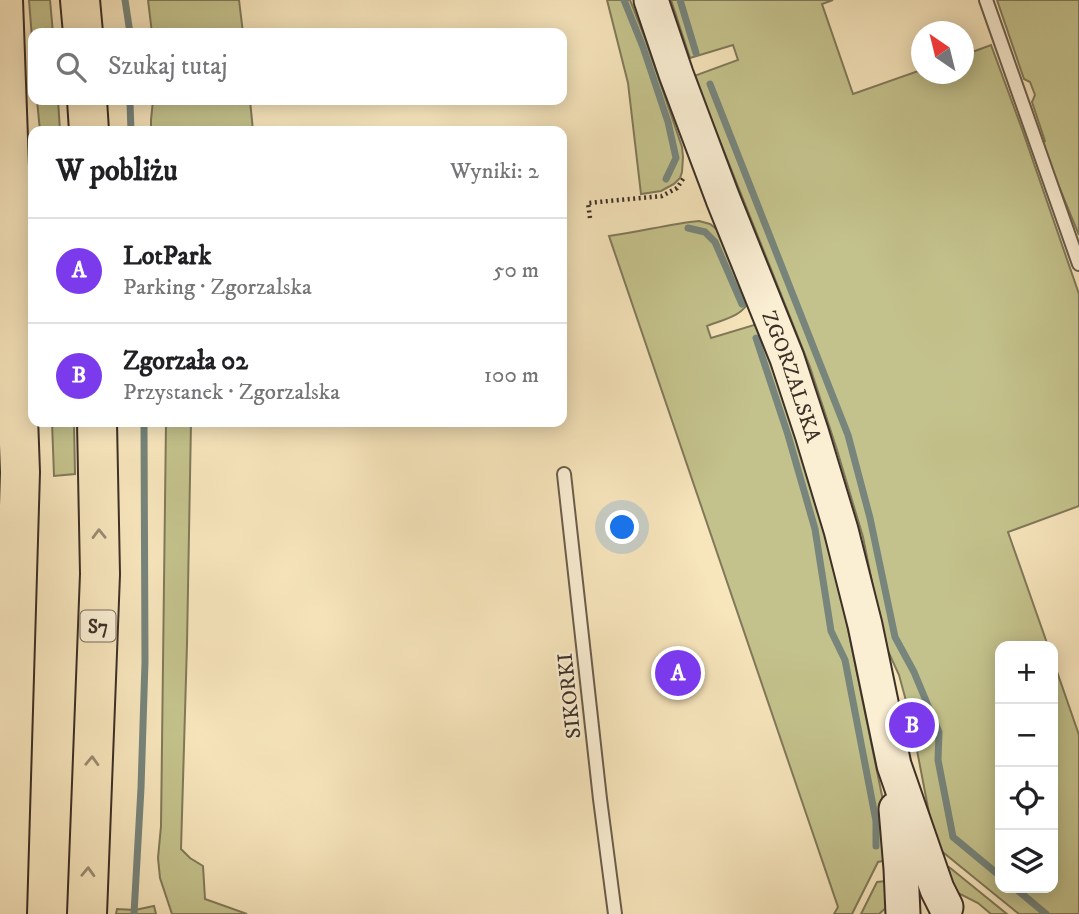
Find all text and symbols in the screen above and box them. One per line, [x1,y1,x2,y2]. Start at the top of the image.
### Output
north arrow [911,21,974,84]
search box [28,28,567,105]
icon: search [52,48,90,86]
text: Szukaj tutaj [108,50,228,83]
text: W pobliżu [56,153,178,190]
text: Wyniki: 2 [450,157,539,186]
text: LotPark [123,240,211,273]
text: A [72,256,86,285]
text: 50 m [493,256,539,285]
text: Parking · Zgorzalska [123,273,312,302]
street label: ZGORZALSKA [755,307,826,446]
text: Zgorzała 02 [123,345,248,378]
text: B [72,361,86,390]
text: 100 m [484,361,539,390]
text: Przystanek · Zgorzalska [123,378,340,407]
your location [605,510,639,544]
one-way arrow [91,528,107,538]
road number: S7 [80,610,116,642]
map controls [995,641,1058,893]
button: + [995,641,1058,704]
pin: A [655,647,701,699]
street label: SIKORKI [553,652,587,740]
pin: B [889,699,935,751]
button: − [995,704,1058,767]
one-way arrow [85,755,100,766]
button: locate [995,767,1058,830]
button: layers [995,830,1058,893]
one-way arrow [81,866,96,877]

